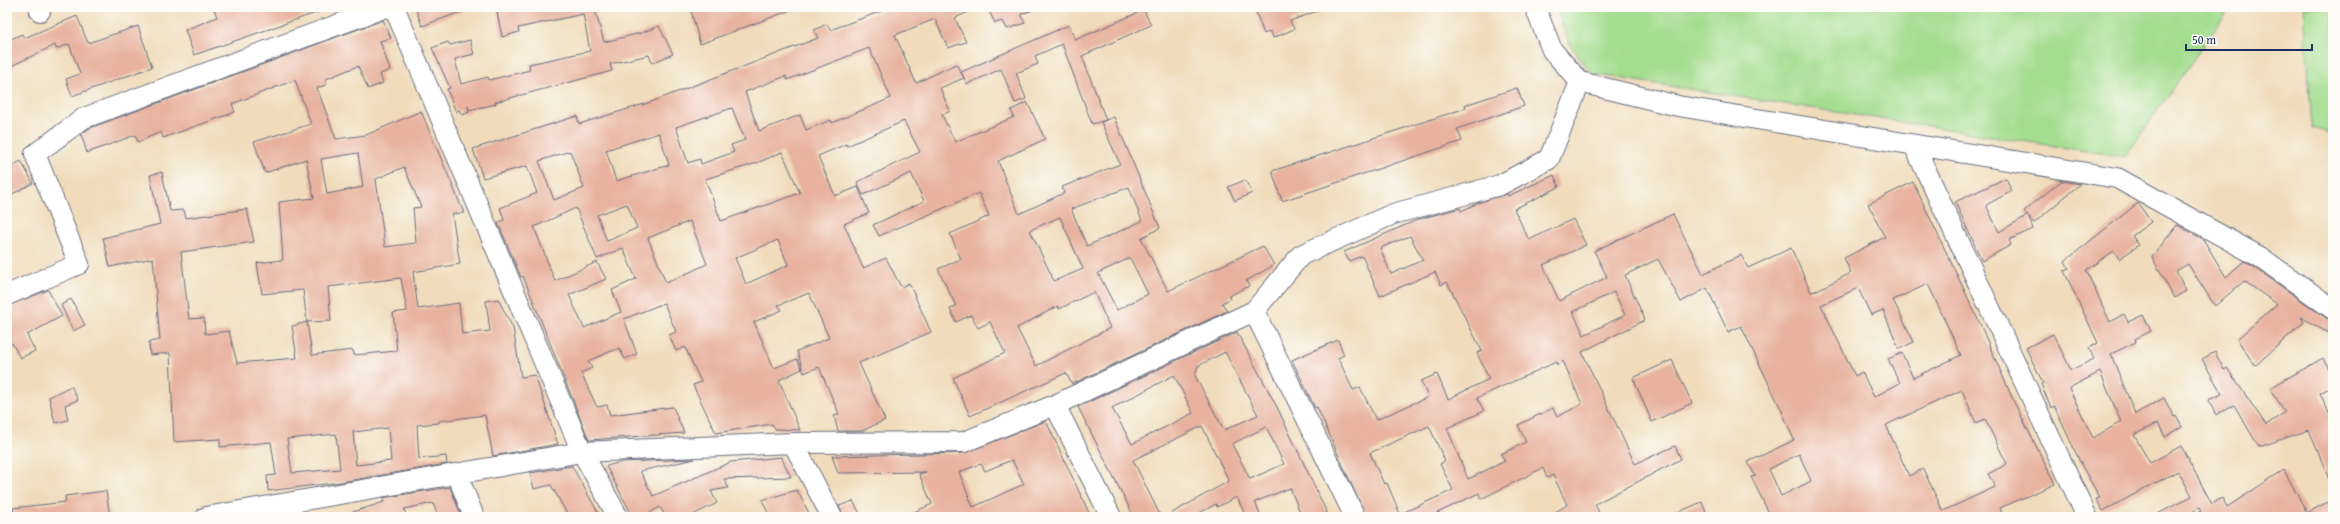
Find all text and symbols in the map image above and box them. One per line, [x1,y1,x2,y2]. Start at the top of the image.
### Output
scale bar [2186,26,2312,52]
text: 50 m [2192,31,2216,48]

